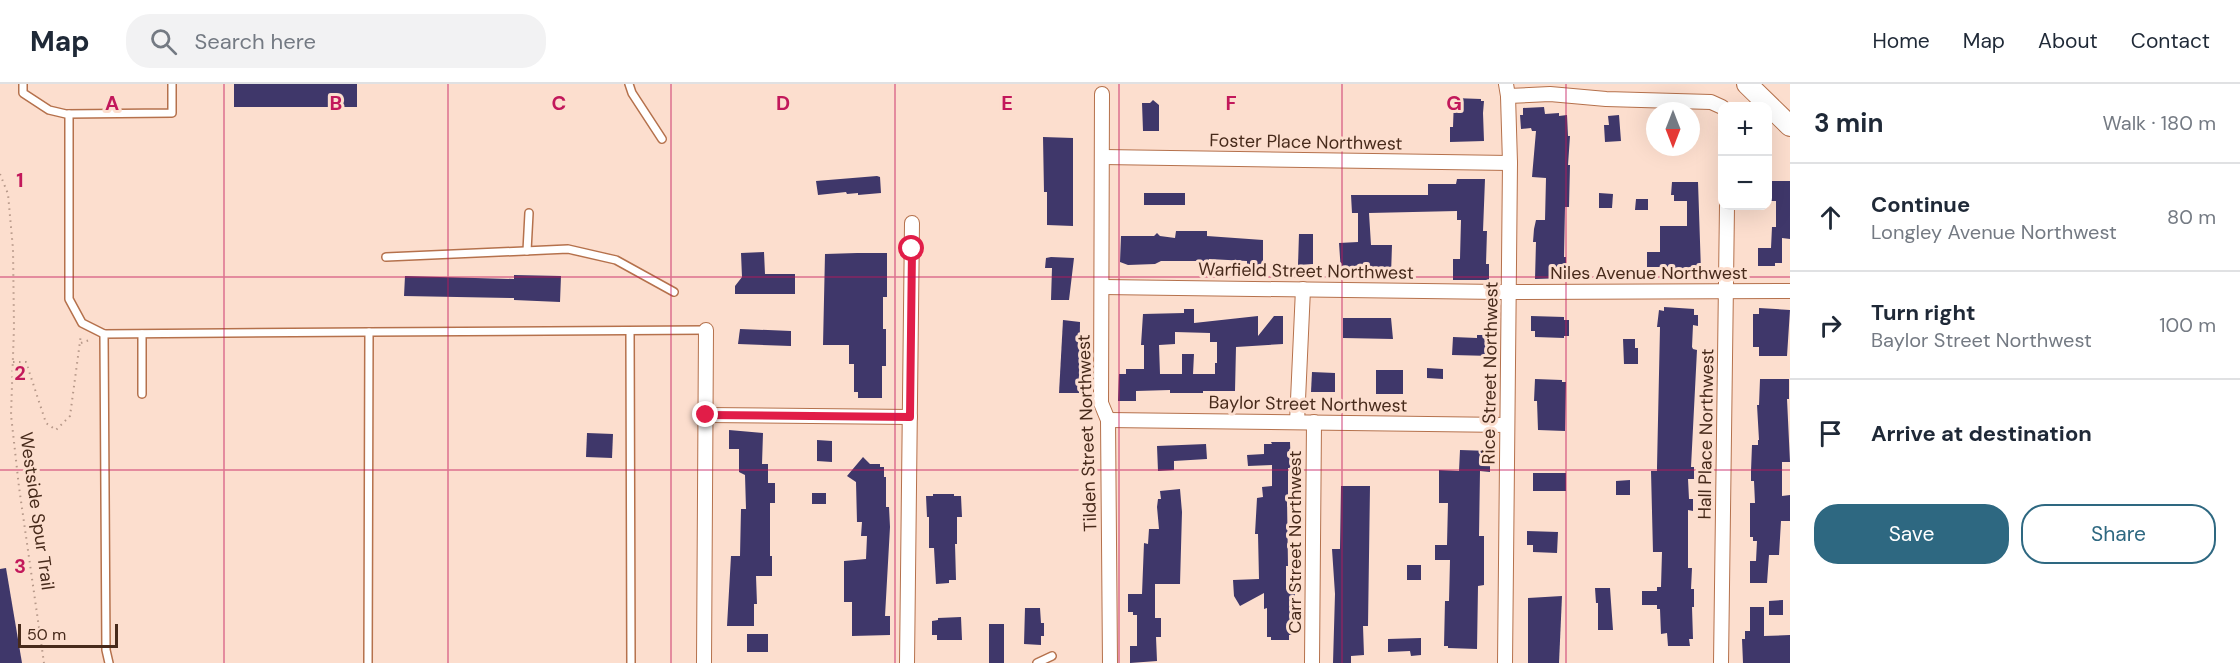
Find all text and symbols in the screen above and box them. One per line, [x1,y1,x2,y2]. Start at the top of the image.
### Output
search box [126,14,546,68]
text: Map [30,23,90,60]
icon: search [147,25,180,58]
text: Search here [195,27,316,56]
text: Home [1872,27,1930,55]
text: Map [1963,27,2005,55]
text: About [2038,27,2098,55]
text: Contact [2131,27,2210,55]
text: A [105,90,119,116]
text: B [330,90,342,116]
text: C [552,90,566,116]
text: D [776,90,790,116]
text: E [1001,90,1013,116]
text: F [1225,90,1237,116]
text: G [1446,90,1462,116]
north arrow [1646,102,1700,156]
map controls [1718,102,1772,210]
button: + [1718,102,1772,156]
text: 3 min [1814,106,1883,140]
text: Walk · 180 m [2102,110,2216,136]
street label: Foster Place Northwest [1209,128,1403,156]
button: − [1718,156,1772,210]
text: 1 [16,167,24,193]
text: Continue [1871,190,1970,219]
icon: ahead [1814,201,1847,234]
text: 80 m [2167,204,2216,230]
text: Longley Avenue Northwest [1871,219,2117,245]
route start [898,235,924,261]
street label: Warfield Street Northwest [1198,257,1414,285]
street label: Niles Avenue Northwest [1550,261,1748,285]
street label: Rice Street Northwest [1476,281,1504,465]
text: Turn right [1871,298,1976,327]
icon: right [1814,309,1847,342]
text: 100 m [2159,312,2216,338]
text: Baylor Street Northwest [1871,327,2092,353]
street label: Tilden Street Northwest [1072,334,1102,532]
street label: Hall Place Northwest [1693,348,1719,520]
text: 2 [14,360,26,386]
street label: Baylor Street Northwest [1208,390,1408,418]
route end [692,401,718,427]
icon: arrive [1814,417,1847,450]
text: Arrive at destination [1871,419,2092,448]
street label: Westside Spur Trail [14,430,60,592]
street label: Carr Street Northwest [1283,450,1307,634]
button: Save [1814,504,2009,564]
button: Share [2021,504,2216,564]
text: 3 [14,553,26,579]
scale bar [18,621,118,648]
text: 50 m [27,624,66,645]

